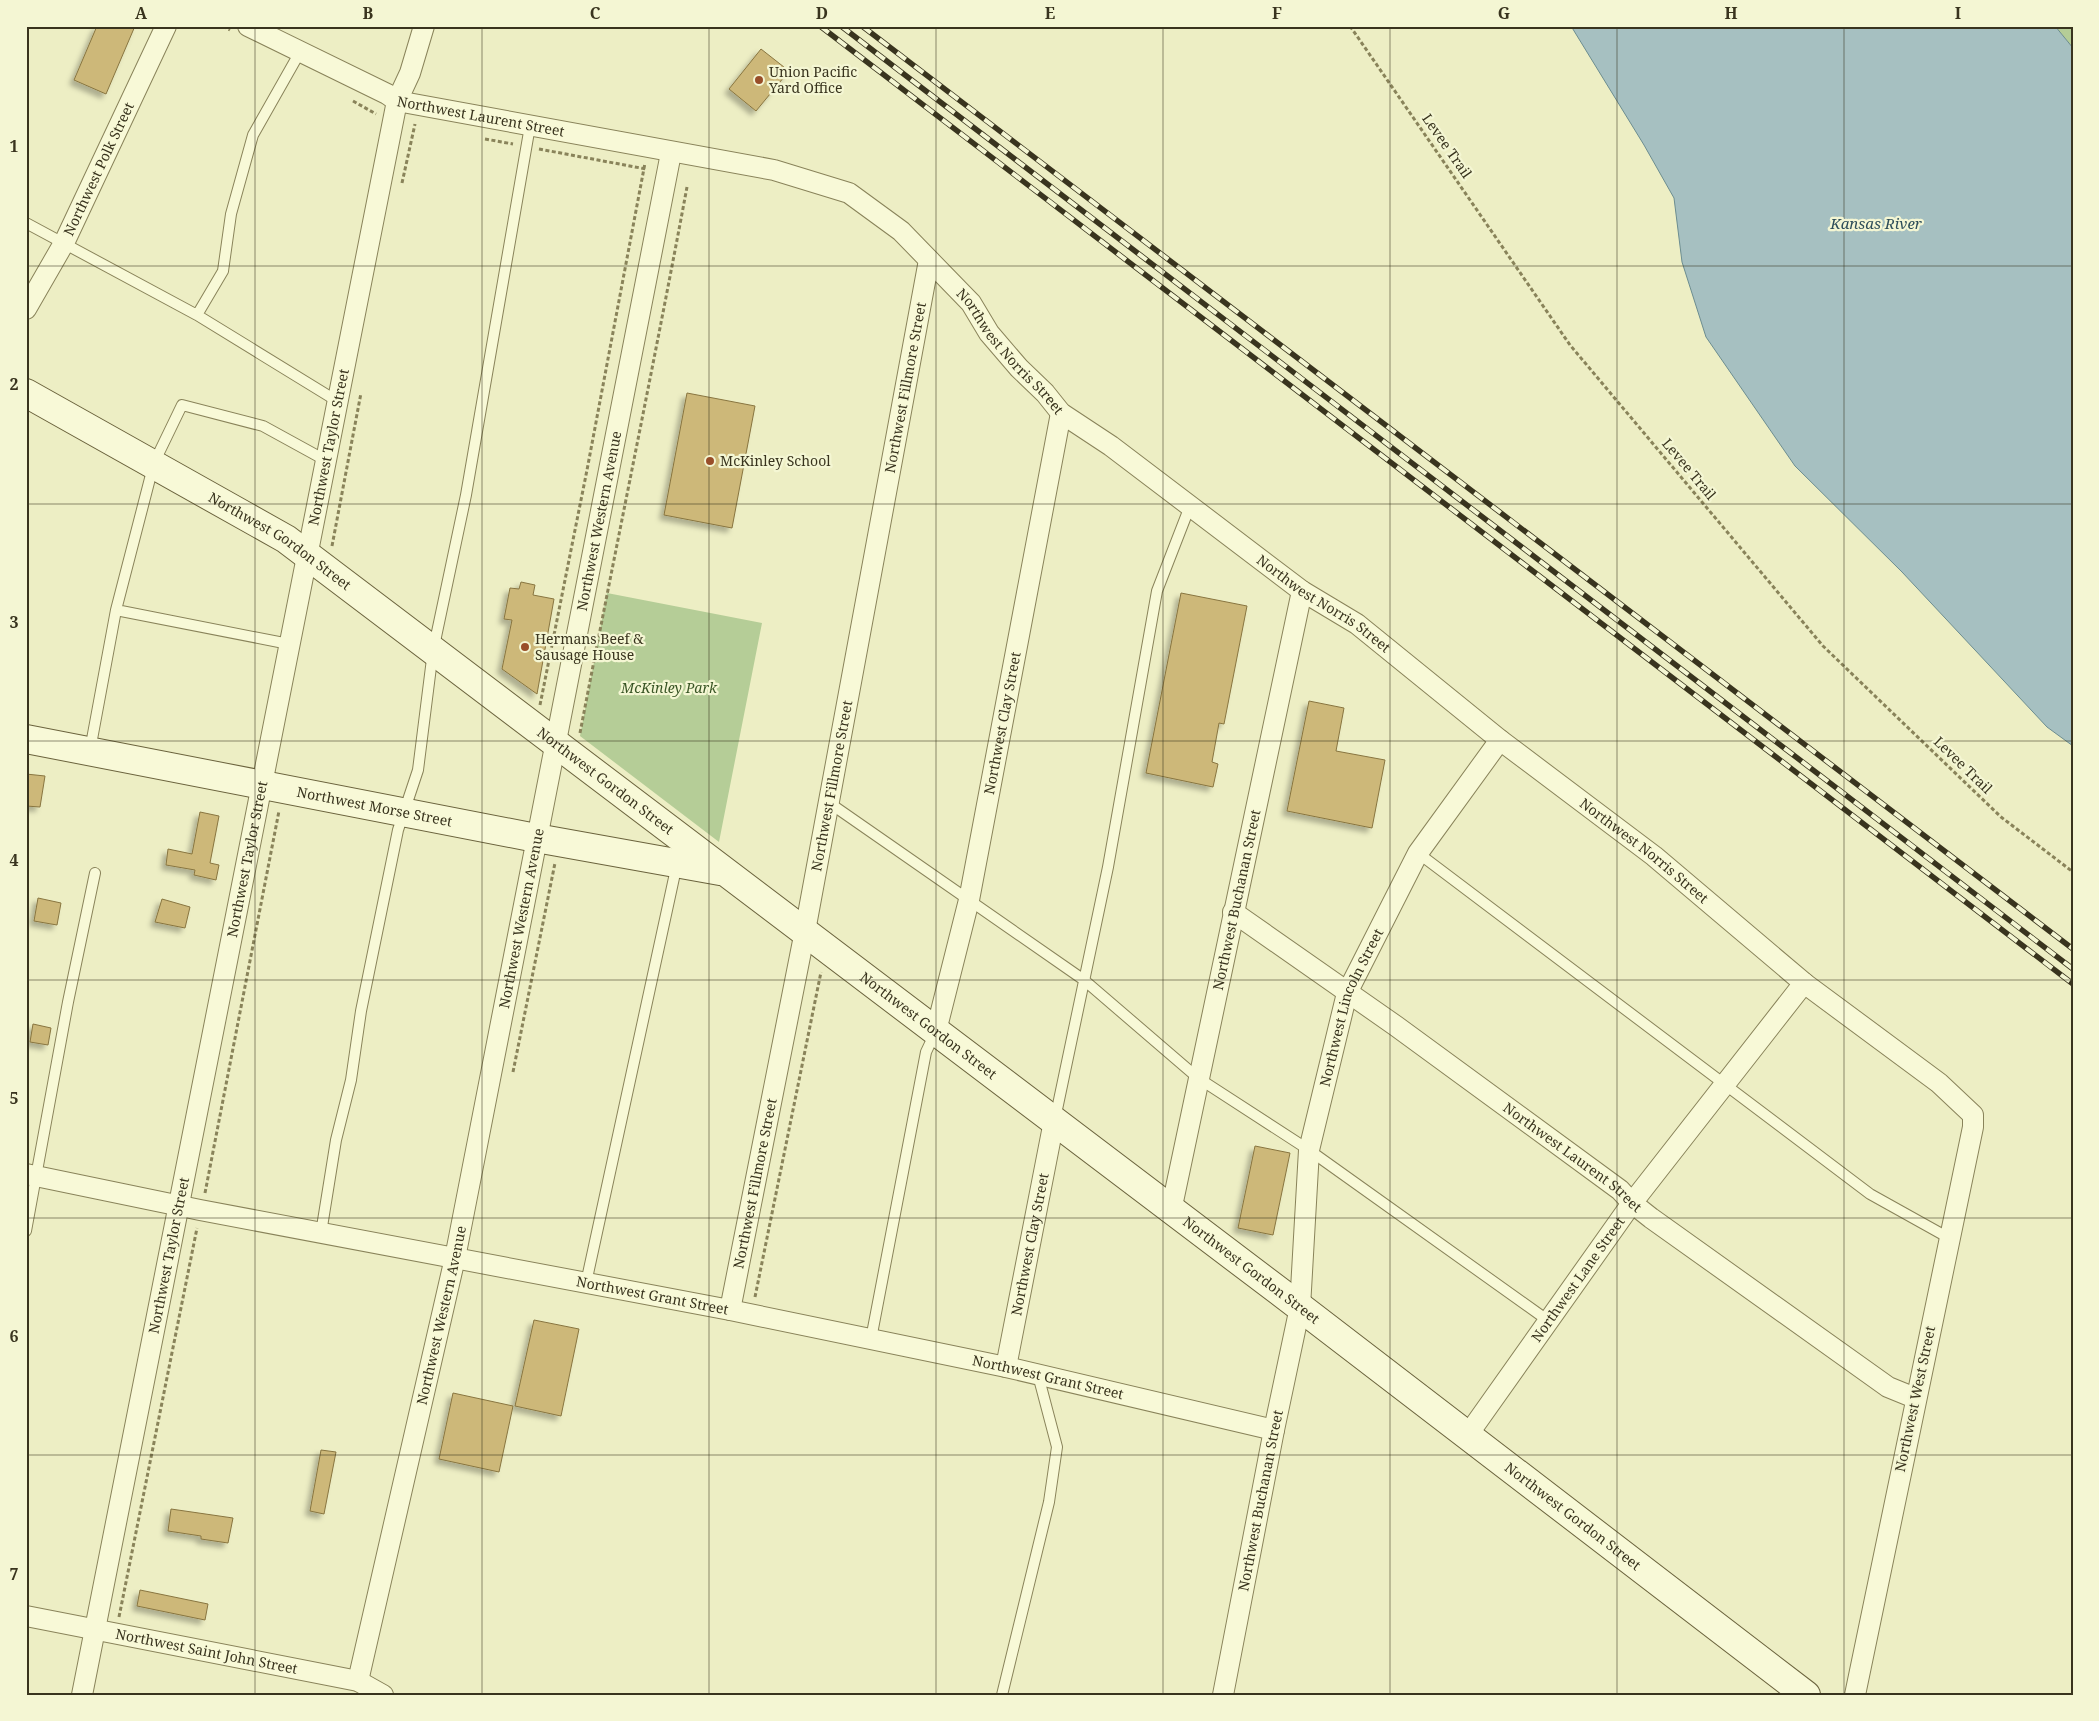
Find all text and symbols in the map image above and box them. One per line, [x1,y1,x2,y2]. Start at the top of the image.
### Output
text: A [135,2,148,24]
text: B [363,2,374,24]
text: C [590,2,601,24]
text: D [816,2,828,24]
text: E [1045,2,1055,24]
text: F [1272,2,1282,24]
text: G [1498,2,1510,24]
text: H [1724,2,1738,24]
text: I [1955,2,1961,24]
place label: Union Pacific Yard Office [768,62,857,97]
marker: Union Pacific Yard Office [753,74,765,86]
street label: Northwest Laurent Street [395,91,566,140]
street label: Northwest Polk Street [59,99,138,239]
street label: Levee Trail [1418,110,1477,182]
text: 1 [9,135,19,157]
water label: Kansas River [1829,213,1923,233]
street label: Northwest Norris Street [953,284,1068,418]
street label: Northwest Fillmore Street [880,300,930,474]
street label: Northwest Taylor Street [303,367,353,527]
text: 2 [9,373,19,395]
street label: Northwest Western Avenue [572,429,625,613]
street label: Levee Trail [1658,434,1721,504]
place label: McKinley School [720,451,831,470]
marker: McKinley School [704,455,716,467]
street label: Northwest Gordon Street [205,487,355,594]
street label: Northwest Norris Street [1253,550,1395,657]
text: 3 [9,611,19,633]
place label: Hermans Beef & Sausage House [535,629,644,664]
marker: Hermans Beef & Sausage House [519,641,531,653]
street label: Northwest Clay Street [979,650,1025,796]
park label: McKinley Park [620,678,718,697]
street label: Northwest Fillmore Street [806,699,856,873]
street label: Northwest Gordon Street [534,723,678,839]
street label: Levee Trail [1930,732,1997,798]
street label: Northwest Taylor Street [222,779,271,939]
street label: Northwest Morse Street [295,782,454,831]
street label: Northwest Norris Street [1576,793,1713,907]
street label: Northwest Buchanan Street [1208,808,1265,992]
street label: Northwest Western Avenue [494,827,548,1010]
text: 4 [9,849,19,871]
street label: Northwest Lincoln Street [1315,925,1387,1088]
street label: Northwest Gordon Street [856,967,1001,1083]
text: 5 [9,1087,19,1109]
street label: Northwest Fillmore Street [728,1096,781,1270]
street label: Northwest Laurent Street [1500,1098,1646,1216]
street label: Northwest Clay Street [1006,1171,1053,1317]
street label: Northwest Taylor Street [144,1175,193,1335]
street label: Northwest Gordon Street [1179,1212,1324,1328]
street label: Northwest Lane Street [1527,1212,1629,1346]
street label: Northwest Western Avenue [412,1224,470,1407]
street label: Northwest Grant Street [575,1271,730,1319]
street label: Northwest West Street [1890,1324,1939,1474]
text: 6 [9,1325,19,1347]
street label: Northwest Grant Street [971,1350,1126,1403]
street label: Northwest Buchanan Street [1233,1408,1287,1593]
street label: Northwest Gordon Street [1501,1458,1645,1574]
text: 7 [9,1563,19,1585]
street label: Northwest Saint John Street [114,1624,299,1678]

